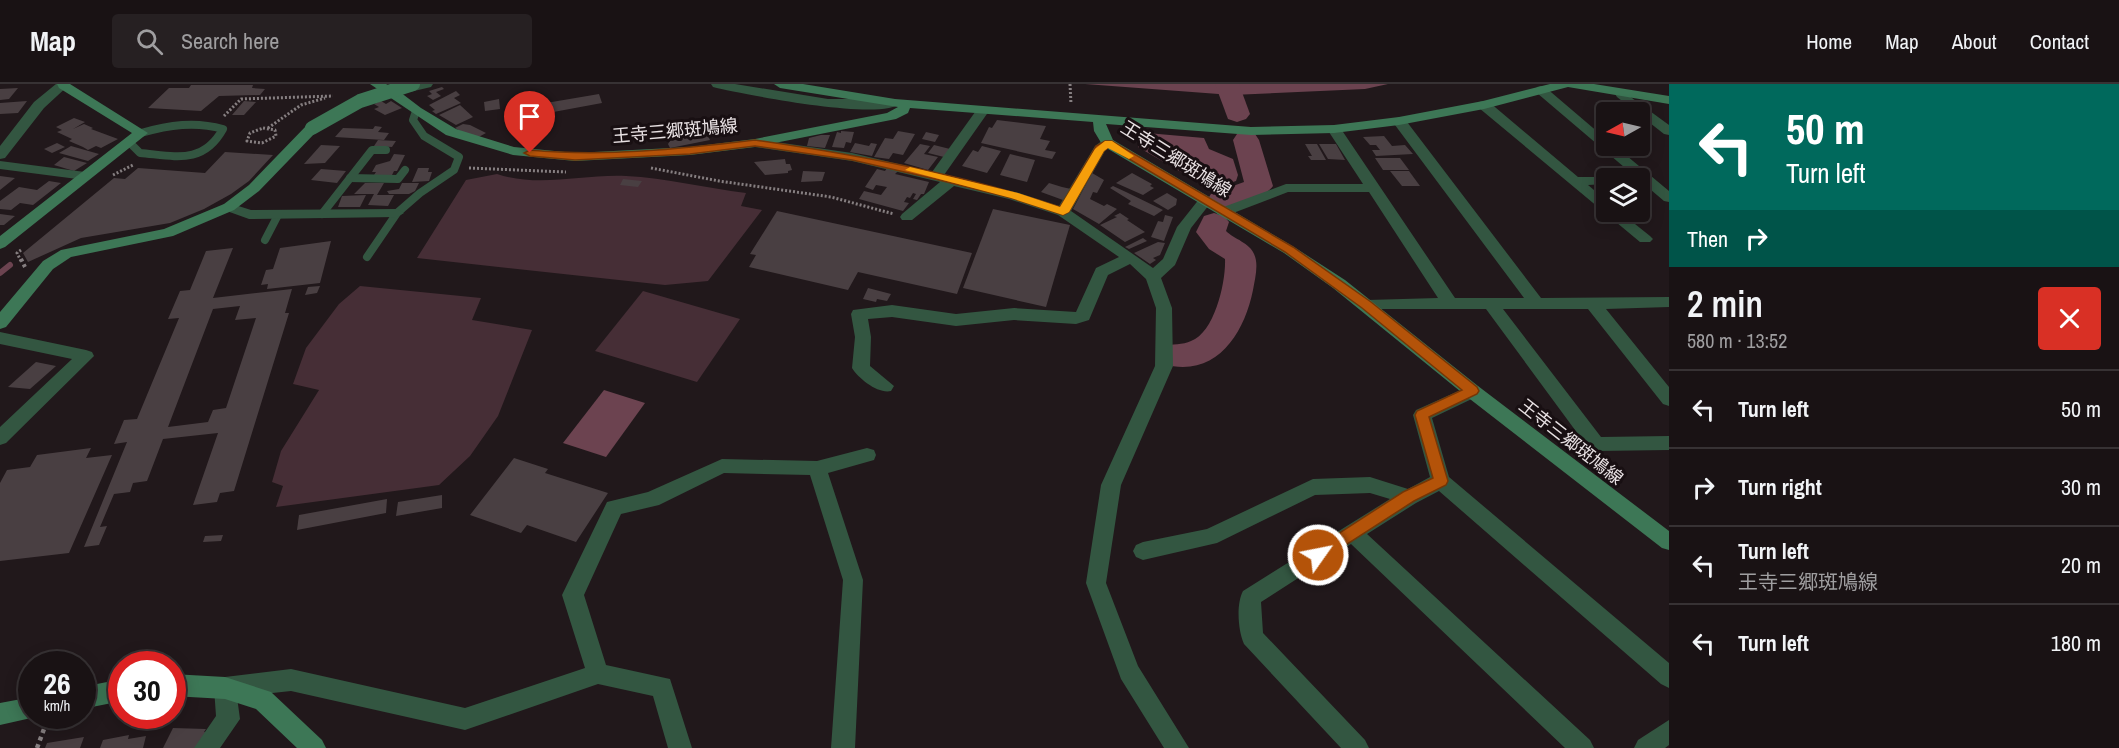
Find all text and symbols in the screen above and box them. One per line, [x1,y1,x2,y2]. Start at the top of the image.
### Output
search box [112,14,532,68]
text: Map [30,22,76,60]
icon: search [133,25,166,58]
text: Search here [181,26,279,56]
text: Home [1806,27,1852,56]
text: Map [1885,27,1919,56]
text: About [1952,27,1997,56]
text: Contact [2030,27,2089,56]
pin [504,91,555,153]
icon: arrive [513,100,546,133]
text: 50 m [1786,101,1865,157]
north arrow [1596,102,1650,156]
map controls [1596,102,1650,222]
icon: left [1687,108,1765,186]
street label: 王寺三郷斑鳩線 [611,113,739,148]
street label: 王寺三郷斑鳩線 [1116,115,1236,203]
text: Turn left [1786,155,1865,191]
button: layers [1596,168,1650,222]
icon: right [1740,222,1773,255]
text: Then [1687,224,1728,254]
text: 2 min [1687,280,1763,328]
button: close [2038,287,2101,350]
text: 580 m · 13:52 [1687,327,1787,354]
street label: 王寺三郷斑鳩線 [1514,393,1629,490]
icon: left [1687,393,1720,426]
text: Turn left [1738,394,1809,424]
text: 50 m [2061,394,2101,424]
icon: right [1687,471,1720,504]
text: Turn right [1738,472,1822,502]
text: 30 m [2061,472,2101,502]
position arrow [1286,523,1350,587]
text: Turn left [1738,536,1809,566]
icon: left [1687,549,1720,582]
text: 20 m [2061,550,2101,580]
text: 王寺三郷斑鳩線 [1738,568,1878,595]
icon: left [1687,627,1720,660]
text: Turn left [1738,628,1809,658]
text: 180 m [2051,628,2101,658]
speed limit sign: 30 [108,651,186,729]
text: 26 [43,663,71,703]
text: km/h [44,695,70,716]

